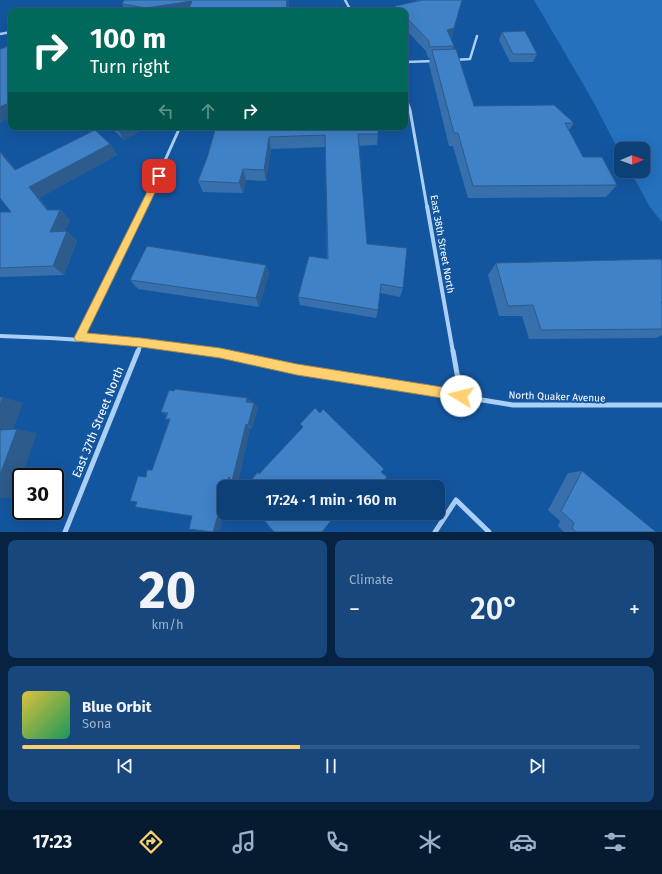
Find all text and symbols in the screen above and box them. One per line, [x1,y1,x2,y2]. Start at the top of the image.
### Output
text: 100 m [90,22,166,55]
icon: right [24,24,76,76]
text: Turn right [90,56,170,78]
icon: left [155,100,177,122]
icon: ahead [197,100,219,122]
icon: right [239,100,261,122]
north arrow [614,142,650,178]
map controls [614,142,650,178]
pin [142,159,176,193]
icon: arrive [148,165,170,187]
street label: East 38th Street North [427,194,457,294]
street label: East 37th Street North [69,364,127,480]
position arrow [440,375,482,417]
street label: North Quaker Avenue [508,389,606,405]
speed limit sign: 30 [12,468,64,520]
text: 17:24 · 1 min · 160 m [265,491,397,509]
text: 20 [139,559,196,622]
text: Climate [349,572,393,587]
text: 20° [470,591,519,627]
text: − [349,596,360,623]
text: + [629,596,640,623]
text: km/h [151,617,184,632]
text: Blue Orbit [82,698,151,716]
text: Sona [82,716,111,731]
icon: previous [114,755,136,777]
icon: pause [320,755,342,777]
icon: next [526,755,548,777]
icon: directions [137,828,165,856]
icon: music [230,828,258,856]
icon: phone [323,828,351,856]
icon: climate [416,828,444,856]
icon: car [509,828,537,856]
icon: filters [601,828,629,856]
text: 17:23 [32,831,72,853]

